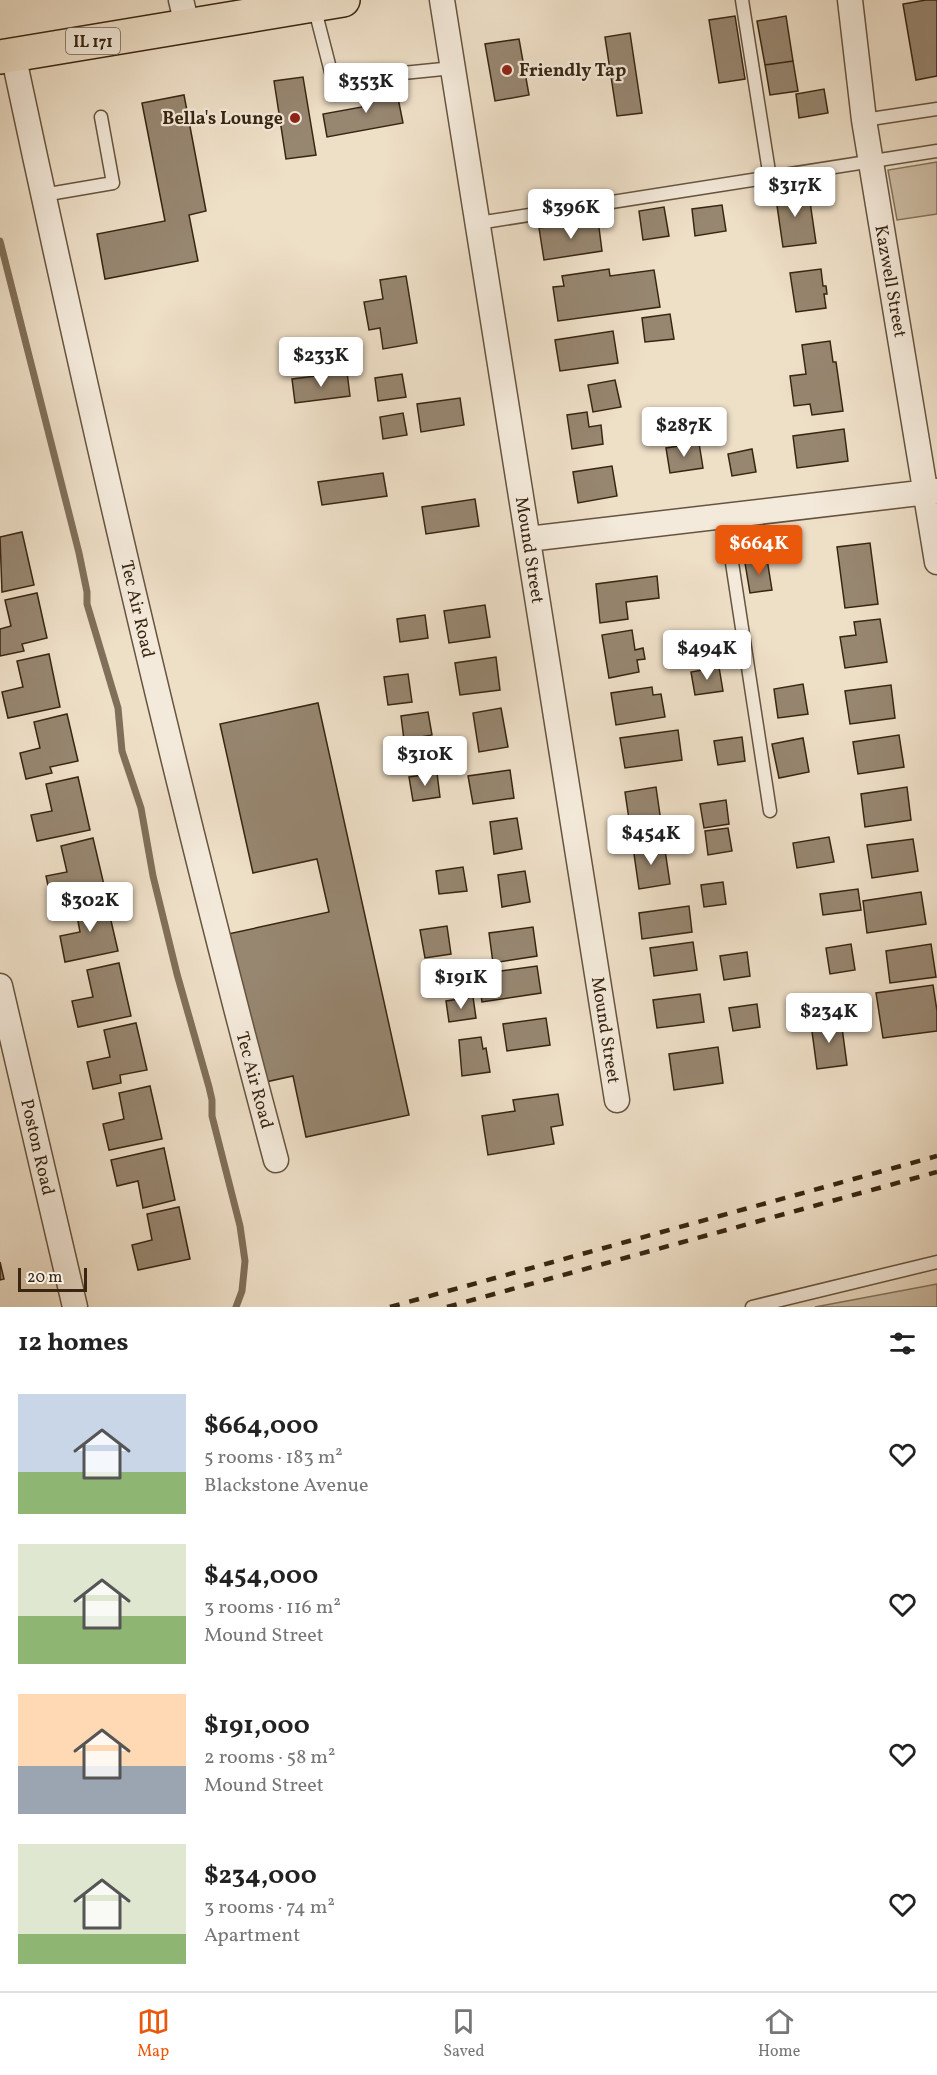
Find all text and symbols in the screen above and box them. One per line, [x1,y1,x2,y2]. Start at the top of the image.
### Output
road number: IL 171 [66,28,120,54]
place label: Friendly Tap [519,59,626,84]
pin: $353K [324,63,408,114]
marker: Friendly Tap [500,63,514,77]
text: $353K [338,68,394,96]
place label: Bella's Lounge [162,107,283,132]
marker: Bella's Lounge [288,111,302,125]
pin: $317K [753,167,837,218]
text: $317K [768,172,822,200]
pin: $396K [529,189,613,240]
text: $396K [542,194,600,222]
street label: Kazwell Street [867,223,912,340]
pin: $233K [279,337,363,388]
text: $233K [293,342,349,370]
pin: $287K [642,407,726,458]
text: $287K [656,412,712,440]
street label: Mound Street [508,495,549,605]
pin: $664K [717,525,801,576]
text: $664K [729,530,789,558]
street label: Tec Air Road [113,558,160,661]
pin: $494K [665,630,749,681]
text: $494K [677,635,737,663]
pin: $310K [383,736,467,787]
text: $310K [397,741,453,769]
pin: $454K [609,815,693,866]
text: $454K [621,820,681,848]
pin: $302K [48,882,132,933]
text: $302K [61,887,119,915]
pin: $191K [419,959,503,1010]
text: $191K [435,964,487,992]
street label: Mound Street [584,975,625,1085]
pin: $234K [787,993,871,1044]
text: $234K [800,998,858,1026]
street label: Tec Air Road [229,1029,278,1132]
street label: Poston Road [13,1097,60,1198]
scale bar [18,1265,87,1292]
text: 20 m [27,1267,62,1289]
text: 12 homes [18,1325,129,1361]
icon: filters [886,1327,919,1360]
text: $664,000 [204,1408,319,1444]
icon: home [66,1418,138,1490]
icon: heart [886,1438,919,1471]
text: 5 rooms · 183 m² [204,1444,343,1472]
text: Blackstone Avenue [204,1472,369,1500]
text: $454,000 [204,1558,318,1594]
icon: home [66,1568,138,1640]
icon: heart [886,1588,919,1621]
text: 3 rooms · 116 m² [204,1594,341,1622]
text: Mound Street [204,1622,324,1650]
text: $191,000 [204,1708,310,1744]
icon: home [66,1718,138,1790]
icon: heart [886,1738,919,1771]
text: 2 rooms · 58 m² [204,1744,335,1772]
text: Mound Street [204,1772,324,1800]
text: $234,000 [204,1858,317,1894]
icon: home [66,1868,138,1940]
icon: heart [886,1888,919,1921]
text: 3 rooms · 74 m² [204,1894,335,1922]
text: Apartment [204,1922,300,1950]
tab: Map [137,2005,170,2063]
tab: Saved [443,2005,484,2063]
tab: Home [758,2005,800,2063]

